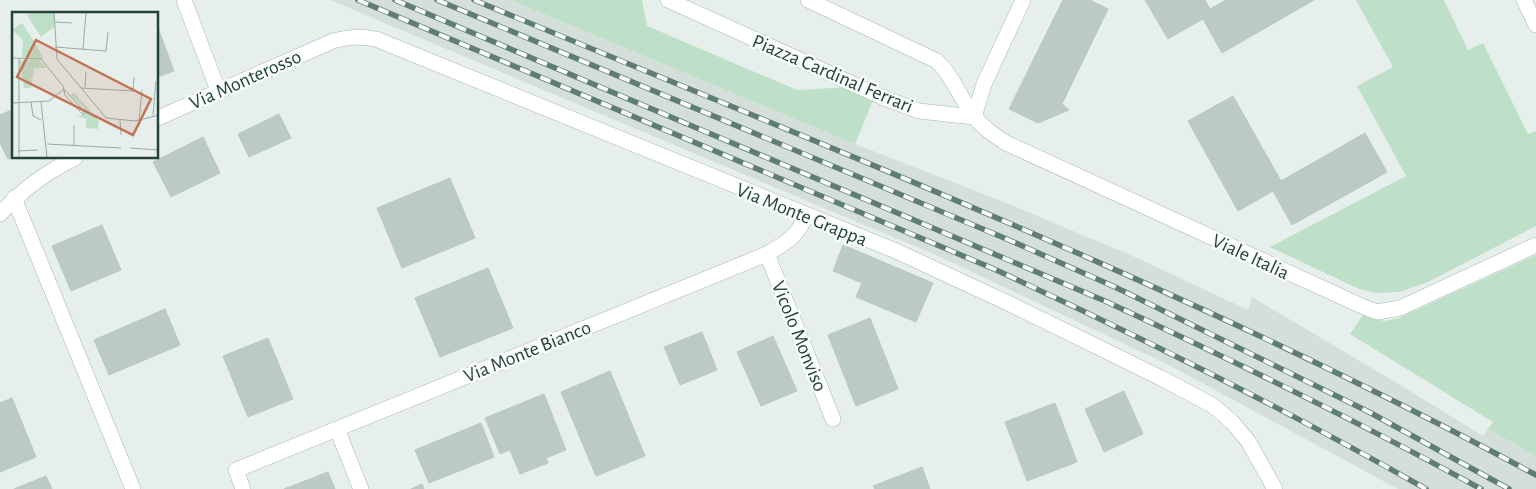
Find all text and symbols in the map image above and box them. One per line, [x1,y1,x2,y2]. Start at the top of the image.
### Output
inset map [12,12,159,159]
street label: Piazza Cardinal Ferrari [749,31,916,117]
street label: Via Monterosso [186,46,304,113]
street label: Via Monte Grappa [733,180,870,250]
street label: Viale Italia [1209,230,1292,283]
street label: Vicolo Monviso [768,278,830,394]
street label: Via Monte Bianco [461,317,594,386]

